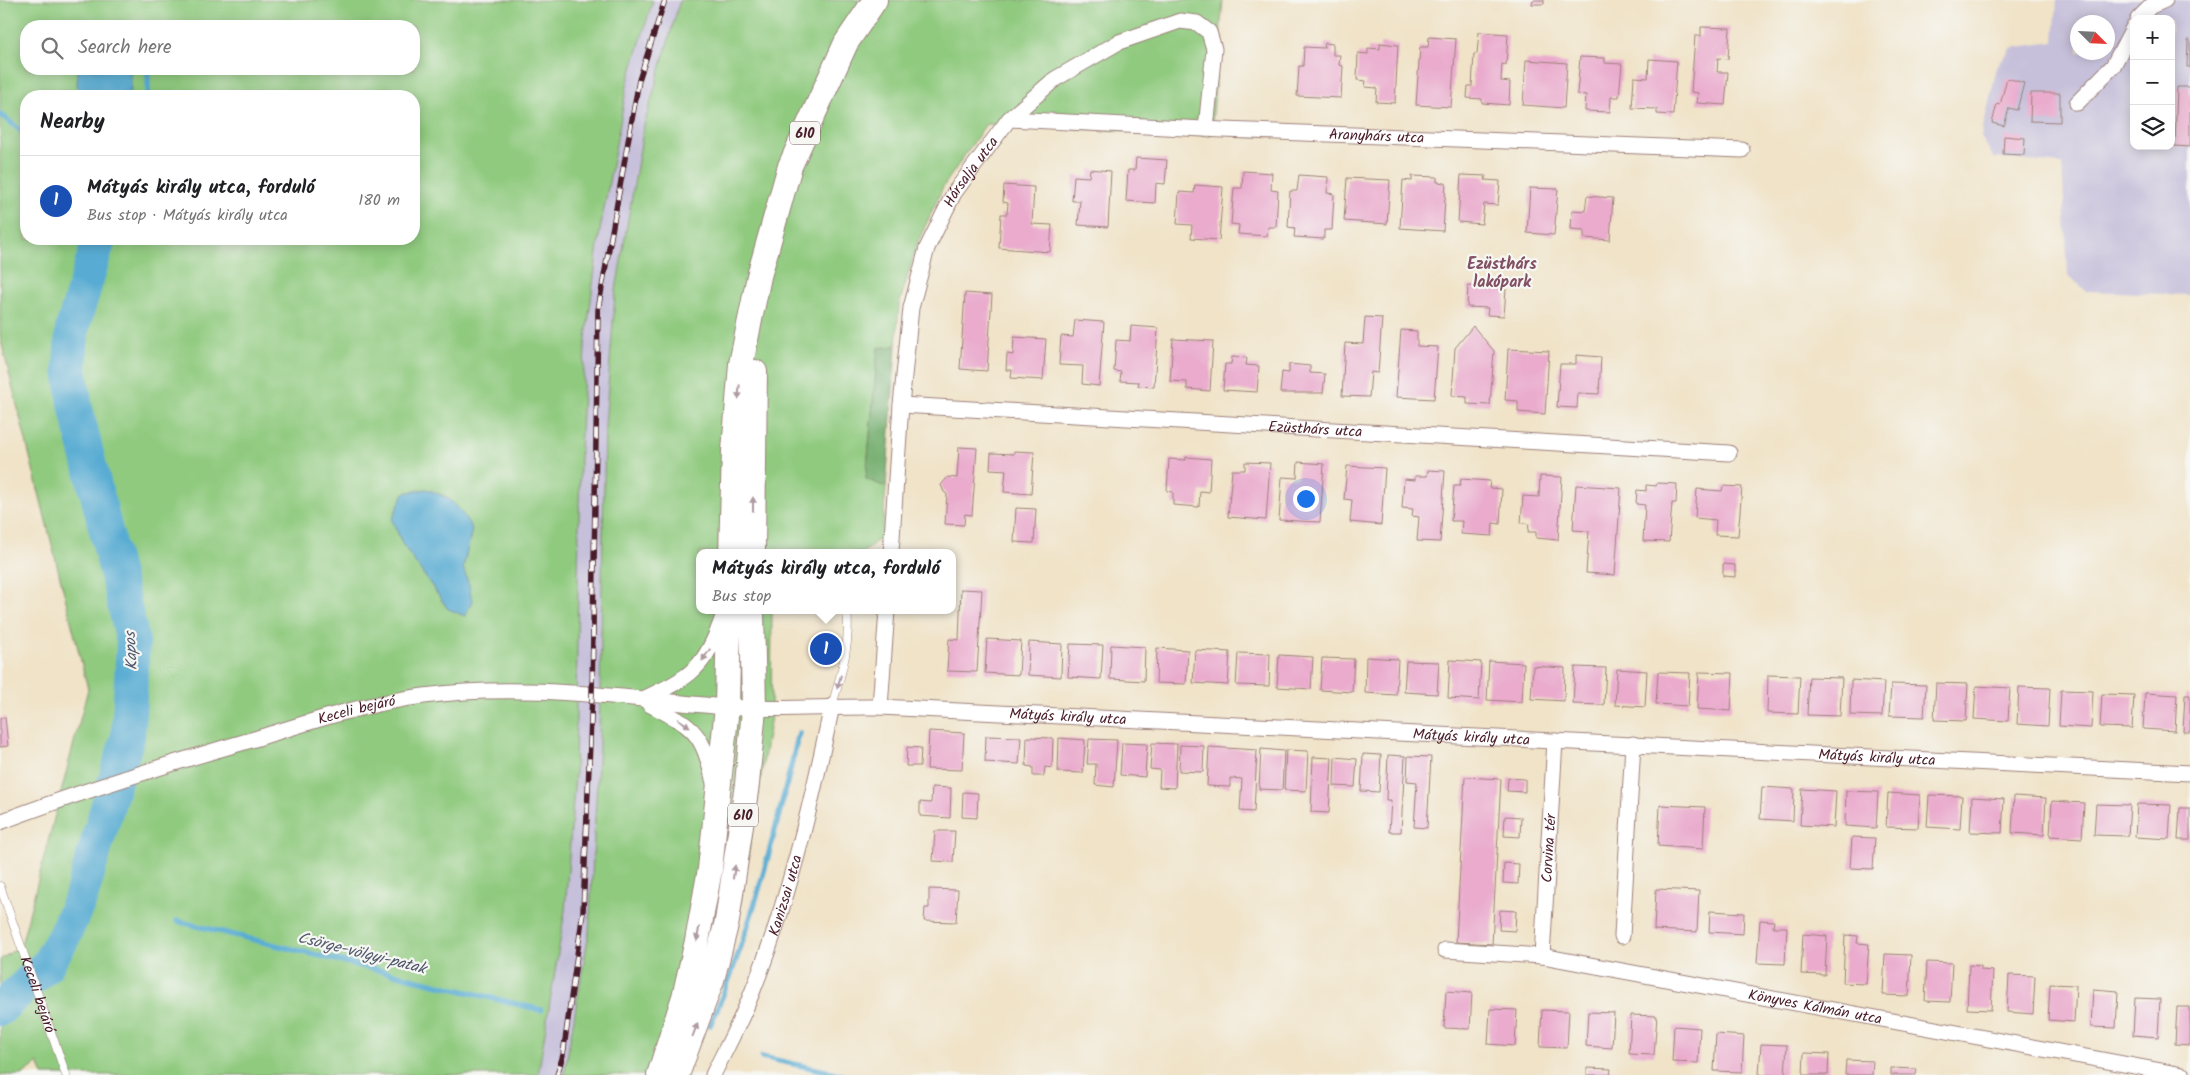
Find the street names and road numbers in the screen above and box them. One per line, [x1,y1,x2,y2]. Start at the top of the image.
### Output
road number: 610 [790,122,820,144]
street label: Aranyhárs utca [1328,123,1425,151]
street label: Hársalja utca [938,132,1005,212]
street label: Ezüsthárs utca [1268,415,1363,445]
street label: Keceli bejáró [315,689,399,732]
street label: Mátyás király utca [1009,703,1127,732]
street label: Mátyás király utca [1412,723,1531,753]
street label: Mátyás király utca [1818,743,1936,773]
road number: 610 [728,804,758,826]
street label: Corvina tér [1535,812,1564,883]
street label: Kanizsai utca [763,852,810,940]
street label: Keceli bejáró [13,953,62,1038]
street label: Könyves Kálmán utca [1746,984,1884,1032]

